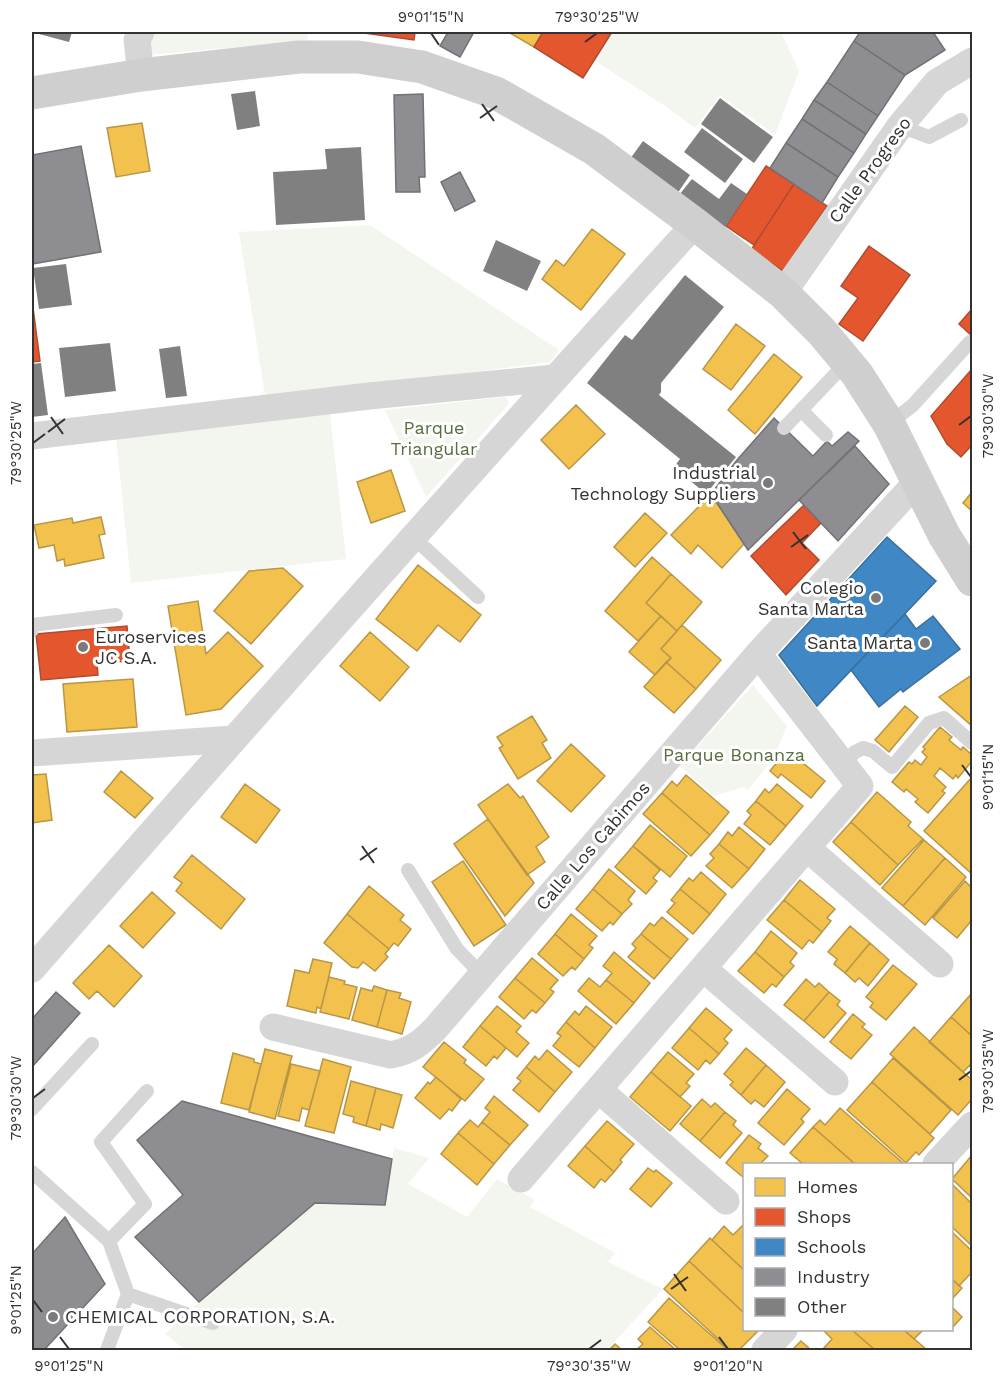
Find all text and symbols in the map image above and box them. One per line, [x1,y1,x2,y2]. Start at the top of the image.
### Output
text: 9°01'15"N [398,8,464,26]
text: 79°30'25"W [555,8,639,26]
street label: Calle Progreso [824,112,915,227]
text: 79°30'30"W [979,374,997,458]
text: 79°30'25"W [7,401,25,485]
park label: Parque Triangular [391,417,477,459]
place label: Industrial Technology Suppliers [570,462,756,504]
marker: Industrial Technology Suppliers [761,476,775,490]
place label: Colegio Santa Marta [758,577,864,619]
marker: Colegio Santa Marta [869,591,883,605]
place label: Euroservices JC S.A. [95,626,207,668]
place label: Santa Marta [807,632,913,653]
marker: Santa Marta [918,636,932,650]
marker: Euroservices JC S.A. [76,640,90,654]
park label: Parque Bonanza [663,744,805,765]
text: 9°01'15"N [979,744,997,810]
street label: Calle Los Cabimos [531,777,654,914]
text: 79°30'35"W [979,1029,997,1113]
text: 79°30'30"W [7,1056,25,1140]
legend [743,1163,953,1331]
text: Homes [797,1176,858,1197]
text: Shops [797,1206,851,1227]
text: Schools [797,1236,866,1257]
text: 9°01'25"N [7,1265,25,1335]
text: Industry [797,1266,870,1287]
text: Other [797,1296,847,1317]
place label: CHEMICAL CORPORATION, S.A. [65,1306,335,1327]
marker: CHEMICAL CORPORATION, S.A. [46,1310,60,1324]
text: 9°01'25"N [34,1357,104,1375]
text: 79°30'35"W [547,1357,631,1375]
text: 9°01'20"N [693,1357,763,1375]

